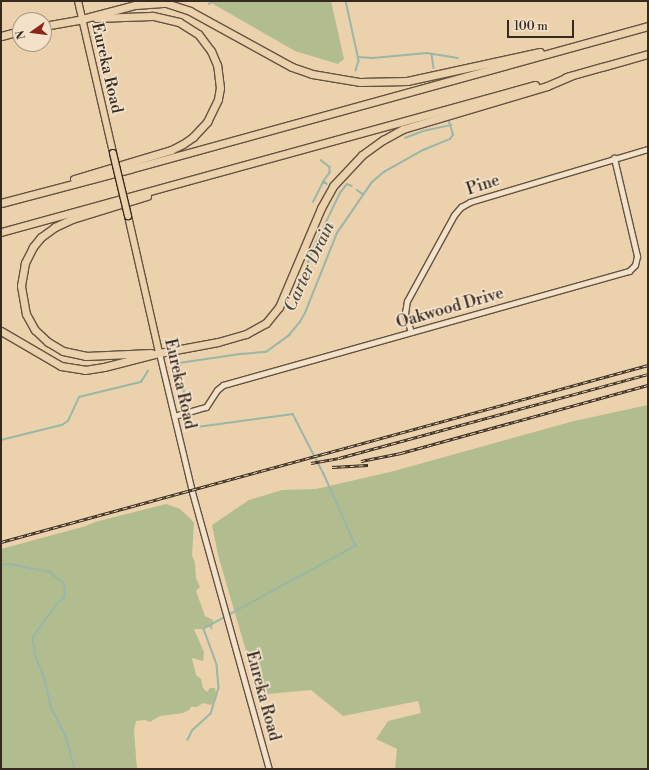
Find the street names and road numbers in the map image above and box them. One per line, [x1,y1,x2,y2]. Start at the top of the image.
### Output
street label: Eureka Road [87,21,127,115]
street label: Pine [464,171,502,199]
street label: Oakwood Drive [394,283,506,333]
street label: Eureka Road [160,337,200,431]
street label: Eureka Road [242,649,284,743]

